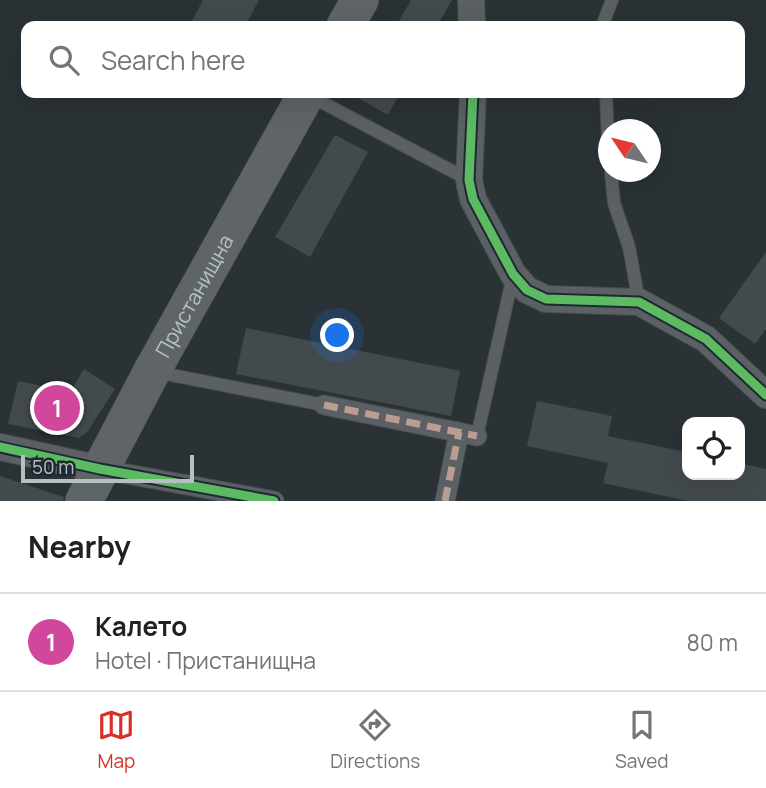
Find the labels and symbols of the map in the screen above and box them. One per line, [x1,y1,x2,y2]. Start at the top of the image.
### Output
north arrow [598,119,661,182]
street label: Пристанищна [148,229,240,362]
your location [320,318,354,352]
pin: 1 [34,382,80,434]
scale bar [21,452,194,484]

